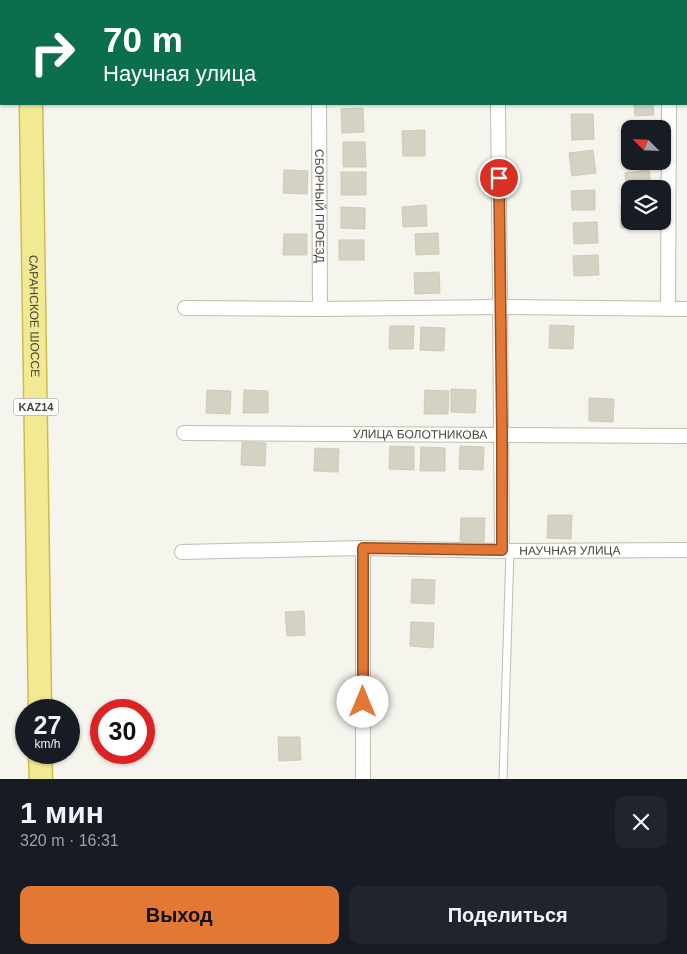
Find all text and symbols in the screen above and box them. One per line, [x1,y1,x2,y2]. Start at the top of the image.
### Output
icon: right [20,20,85,85]
text: 70 m [103,20,183,59]
text: Научная улица [103,61,256,86]
north arrow [621,120,671,170]
map controls [621,120,671,230]
street label: СБОРНЫЙ ПРОЕЗД [312,149,328,263]
pin [478,157,520,199]
icon: arrive [485,164,513,192]
button: layers [621,180,671,230]
street label: САРАНСКОЕ ШОССЕ [26,255,42,377]
road number: KAZ14 [14,398,58,416]
street label: УЛИЦА БОЛОТНИКОВА [353,427,487,442]
street label: НАУЧНАЯ УЛИЦА [519,543,621,558]
position arrow [336,675,388,727]
speed limit sign: 30 [90,699,155,764]
text: 27 [34,711,61,739]
text: km/h [34,737,61,751]
text: 1 мин [20,796,104,829]
button: close [615,796,667,848]
text: 320 m · 16:31 [20,832,119,849]
button: Выход [20,886,339,944]
button: Поделиться [349,886,667,944]

